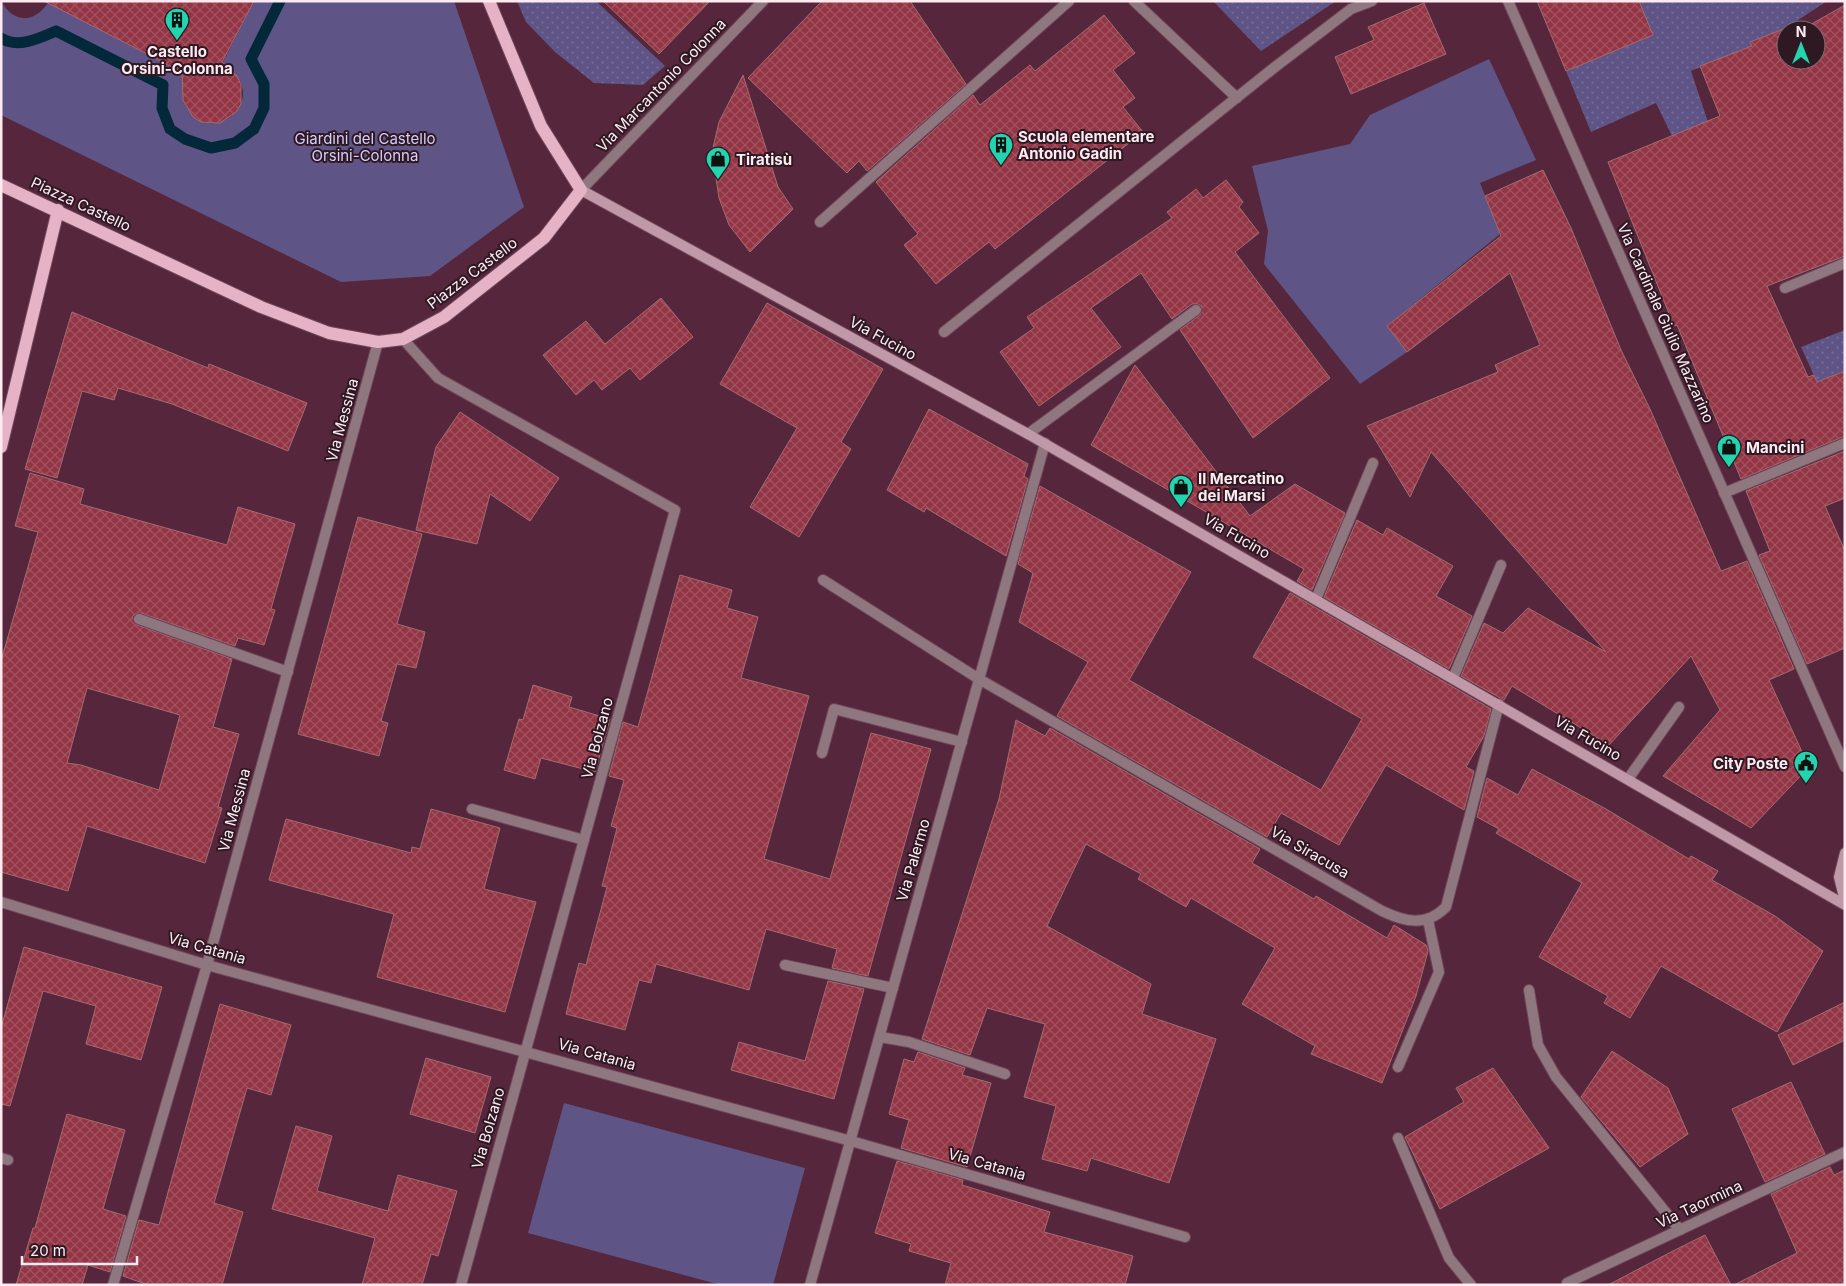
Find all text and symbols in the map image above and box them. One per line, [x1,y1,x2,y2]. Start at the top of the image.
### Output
building icon: Castello Orsini-Colonna [164,7,190,41]
street label: Via Marcantonio Colonna [592,14,730,156]
north arrow [1776,20,1826,70]
text: N [1796,23,1806,40]
place label: Castello Orsini-Colonna [121,42,233,78]
place label: Scuola elementare Antonio Gadin [1018,127,1154,163]
park label: Giardini del Castello Orsini-Colonna [294,129,436,165]
building icon: Scuola elementare Antonio Gadin [988,132,1014,166]
shop icon: Tiratisù [705,146,731,180]
place label: Tiratisù [736,150,792,169]
street label: Piazza Castello [28,173,134,235]
street label: Via Cardinale Giulio Mazzarino [1613,220,1719,426]
street label: Piazza Castello [423,233,521,313]
street label: Via Fucino [846,312,920,364]
street label: Via Messina [322,376,362,464]
shop icon: Mancini [1716,434,1742,468]
place label: Mancini [1746,438,1804,457]
place label: Il Mercatino dei Marsi [1198,469,1284,505]
shop icon: Il Mercatino dei Marsi [1168,474,1194,508]
street label: Via Fucino [1200,509,1274,563]
street label: Via Bolzano [577,695,617,781]
street label: Via Fucino [1551,711,1625,765]
public building icon: City Poste [1793,750,1819,784]
place label: City Poste [1713,754,1788,773]
street label: Via Messina [214,766,254,854]
street label: Via Palermo [892,817,934,903]
street label: Via Siracusa [1267,822,1353,882]
street label: Via Catania [166,928,248,968]
street label: Via Catania [556,1034,638,1074]
street label: Via Bolzano [467,1085,509,1171]
street label: Via Catania [946,1144,1028,1184]
street label: Via Taormina [1653,1176,1745,1232]
scale bar [22,1234,138,1266]
text: 20 m [30,1241,66,1260]

